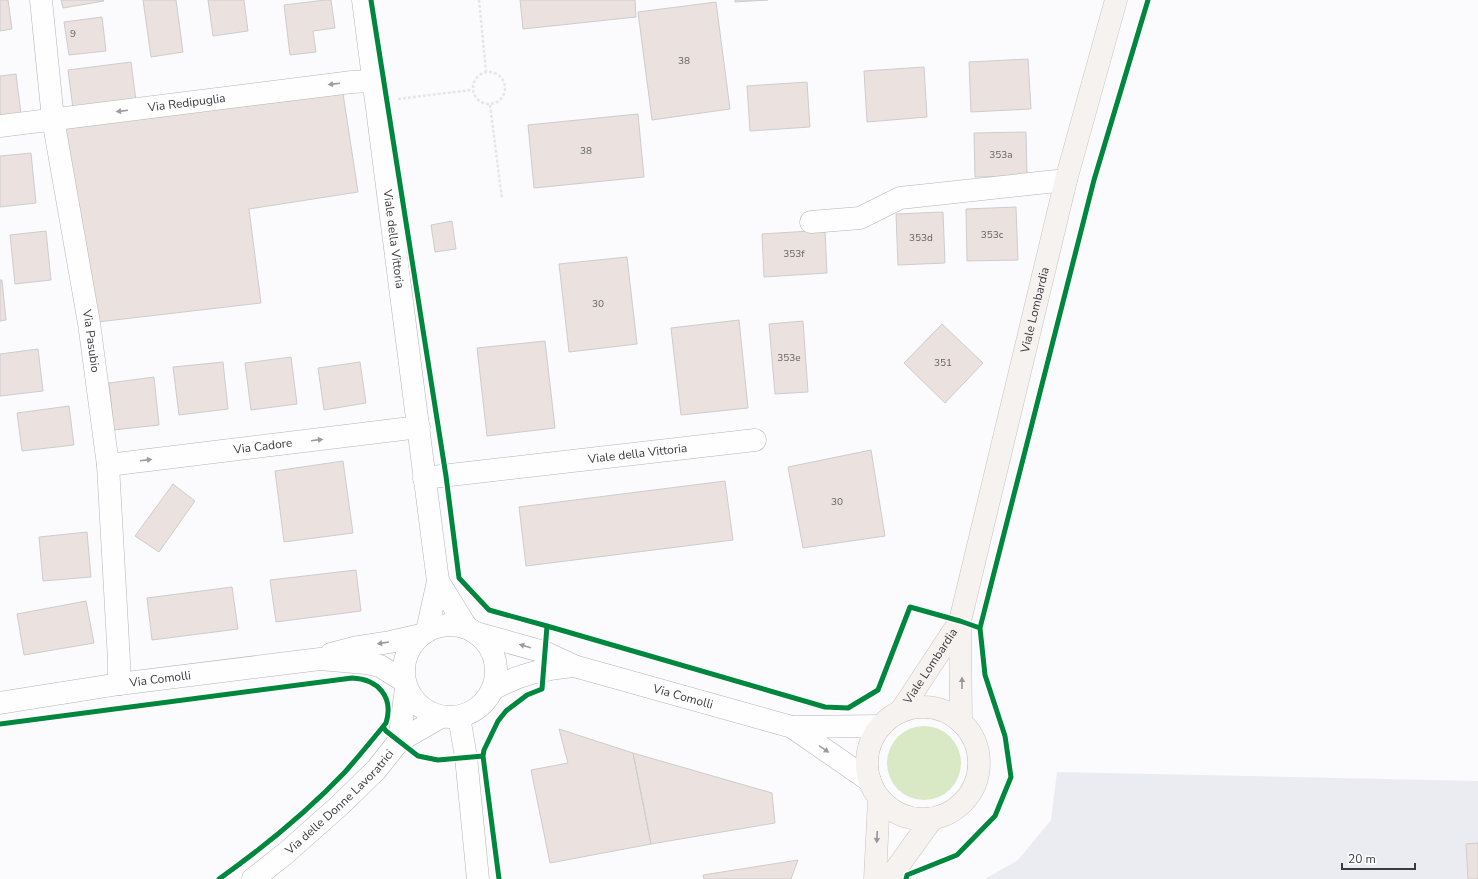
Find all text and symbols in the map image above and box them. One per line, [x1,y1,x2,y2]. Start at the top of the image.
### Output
house number: 9 [70,27,76,41]
house number: 38 [678,54,690,68]
one-way arrow [328,81,341,88]
street label: Via Redipuglia [146,90,226,116]
one-way arrow [116,108,128,114]
house number: 38 [580,144,592,158]
house number: 353a [989,148,1013,162]
street label: Viale della Vittoria [379,187,408,290]
house number: 353c [981,228,1004,242]
house number: 353d [909,231,933,245]
house number: 353f [783,247,805,261]
street label: Viale Lombardia [1017,265,1053,355]
house number: 30 [592,297,604,311]
street label: Via Pasubio [79,307,104,374]
house number: 353e [777,351,801,365]
house number: 351 [934,356,952,370]
street label: Via Cadore [232,435,293,458]
one-way arrow [311,437,323,443]
street label: Viale della Vittoria [586,440,688,467]
one-way arrow [140,457,153,464]
house number: 30 [831,495,843,509]
street label: Viale Lombardia [899,625,961,708]
one-way arrow [377,640,389,646]
one-way arrow [519,643,531,649]
street label: Via Comolli [128,667,192,691]
one-way arrow [959,676,965,689]
street label: Via Comolli [650,680,715,713]
one-way arrow [818,745,829,753]
street label: Via delle Donne Lavoratrici [281,746,397,859]
one-way arrow [873,831,880,843]
scale bar [1342,845,1415,871]
text: 20 m [1348,851,1376,867]

